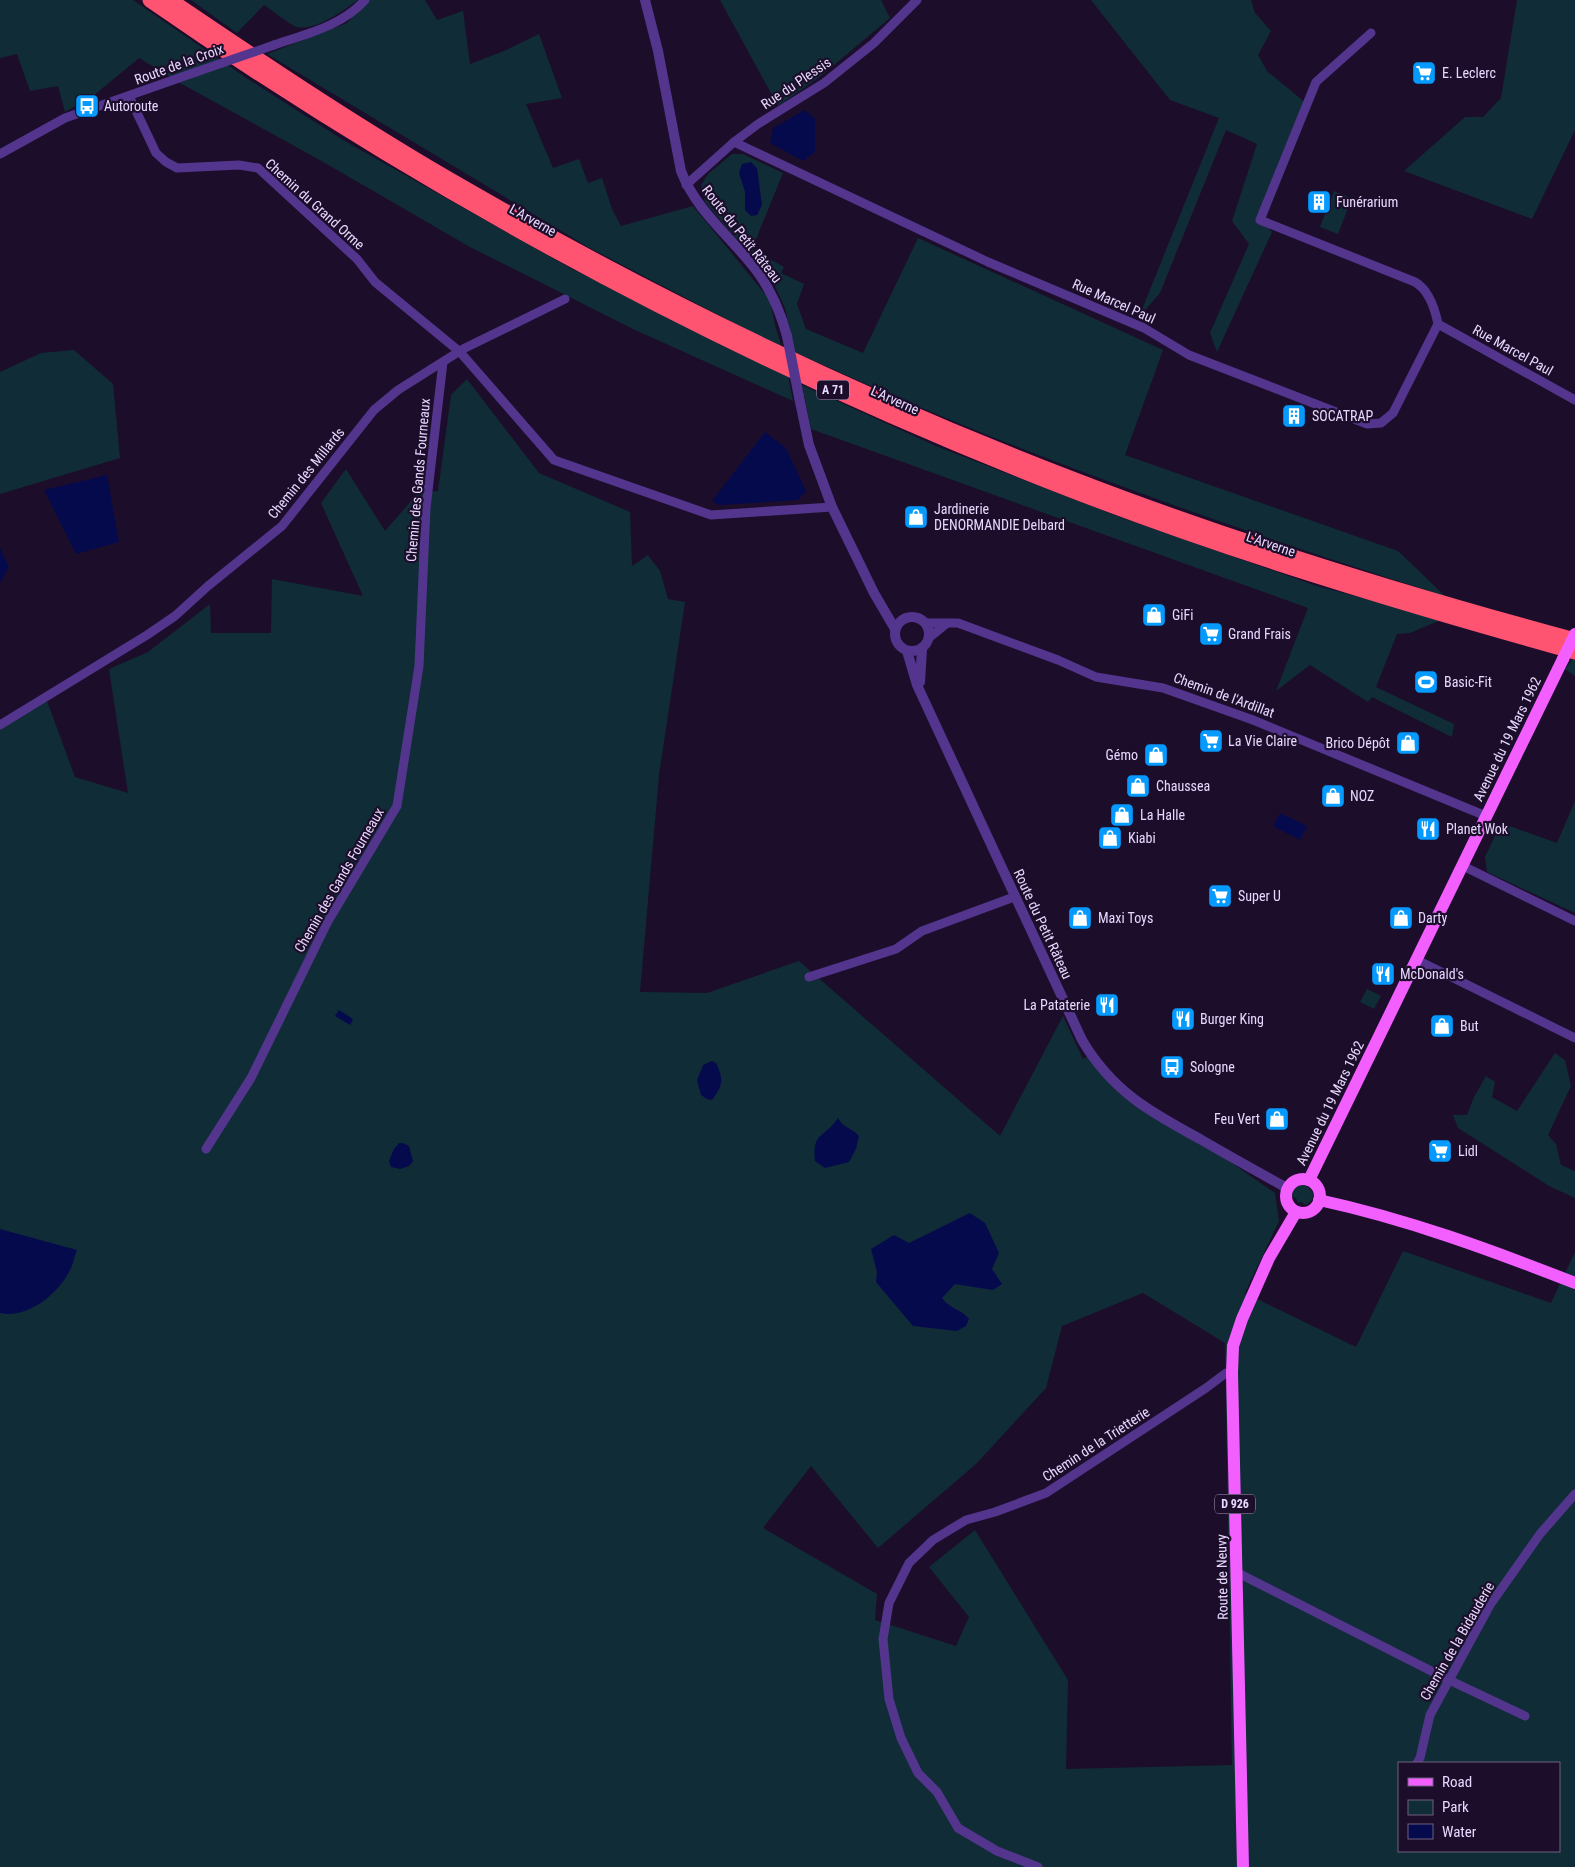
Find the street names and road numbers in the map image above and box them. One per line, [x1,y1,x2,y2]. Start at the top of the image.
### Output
street label: Route de la Croix [132,41,226,87]
street label: Rue du Plessis [758,54,834,112]
street label: Chemin du Grand Orme [262,155,368,253]
street label: Route du Petit Râteau [699,182,785,286]
street label: L'Arverne [507,201,559,240]
street label: Rue Marcel Paul [1070,276,1158,326]
street label: Rue Marcel Paul [1470,321,1556,379]
road number: A 71 [817,380,849,400]
street label: L'Arverne [869,382,922,418]
street label: Chemin des Gands Fourneaux [403,398,433,562]
street label: Chemin des Millards [264,424,348,522]
street label: L'Arverne [1244,528,1298,560]
street label: Chemin de l'Ardillat [1171,669,1277,721]
street label: Avenue du 19 Mars 1962 [1470,674,1544,804]
street label: Chemin des Gands Fourneaux [291,805,387,955]
street label: Route du Petit Râteau [1011,867,1075,981]
street label: Avenue du 19 Mars 1962 [1293,1038,1367,1168]
street label: Chemin de la Trietterie [1040,1403,1153,1485]
road number: D 926 [1215,1495,1255,1514]
street label: Route de Neuvy [1213,1534,1231,1620]
street label: Chemin de la Bidauderie [1417,1579,1498,1703]

